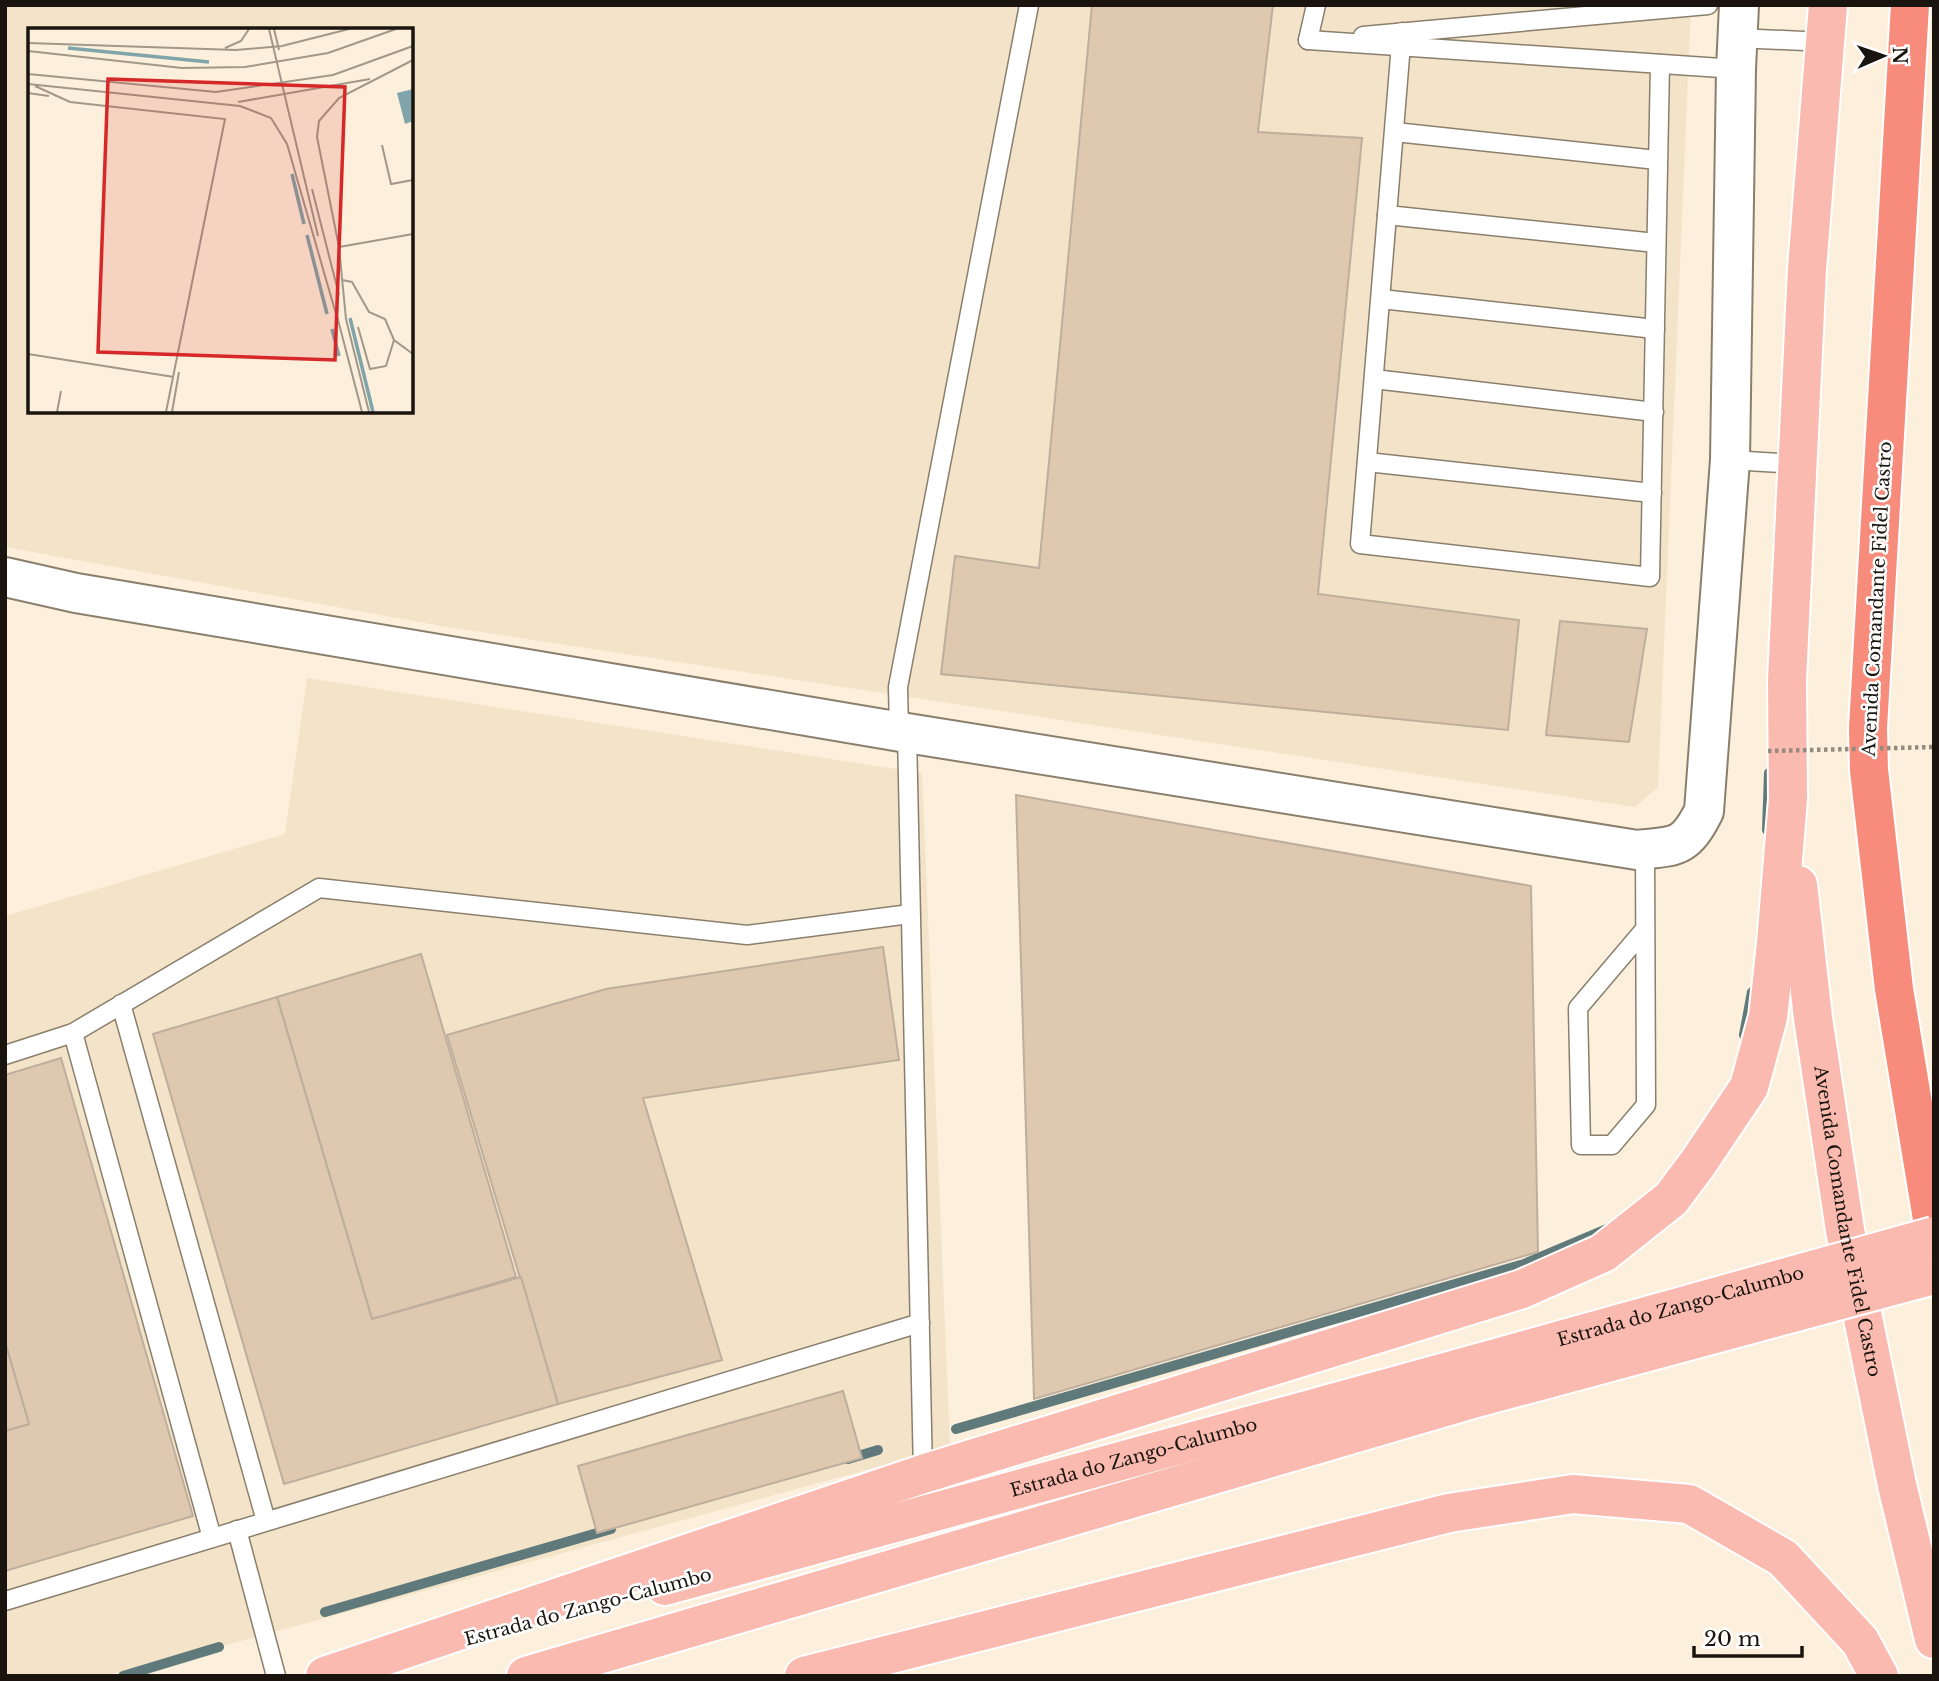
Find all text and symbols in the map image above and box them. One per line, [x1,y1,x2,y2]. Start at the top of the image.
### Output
north arrow [1848,21,1918,91]
inset map [28,28,413,413]
text: N [1888,46,1911,65]
street label: Avenida Comandante Fidel Castro [1858,441,1896,758]
street label: Avenida Comandante Fidel Castro [1809,1063,1886,1379]
street label: Estrada do Zango-Calumbo [1555,1262,1806,1351]
street label: Estrada do Zango-Calumbo [1008,1413,1260,1502]
street label: Estrada do Zango-Calumbo [462,1563,714,1651]
scale bar [1694,1614,1802,1658]
text: 20 m [1704,1626,1761,1652]

